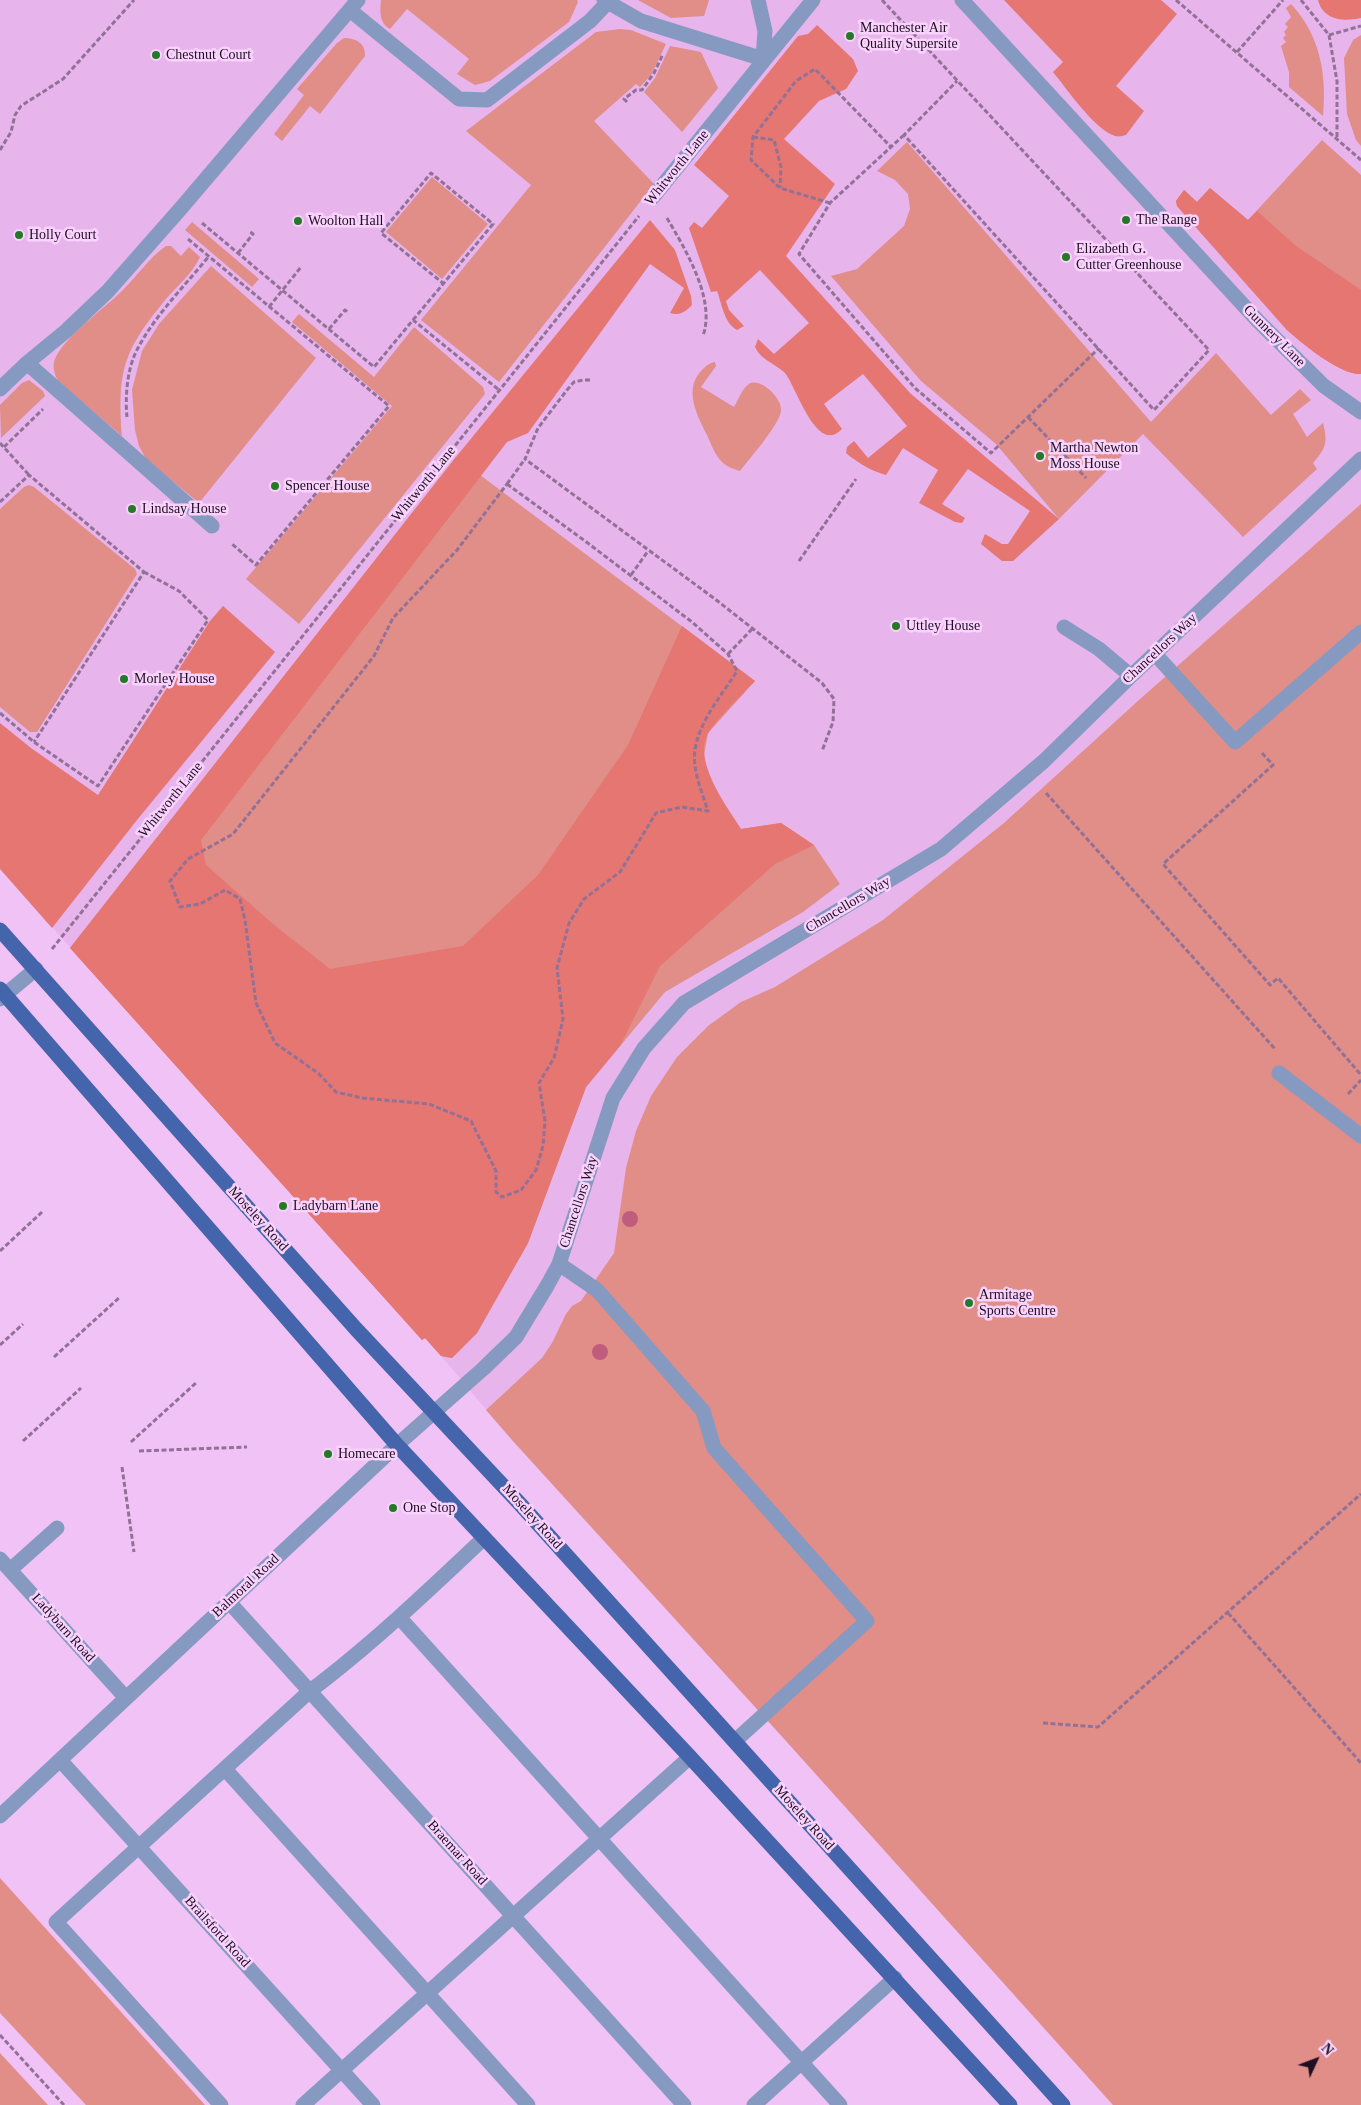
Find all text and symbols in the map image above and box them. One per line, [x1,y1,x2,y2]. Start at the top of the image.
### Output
place label: Manchester Air Quality Supersite [860,20,958,52]
marker: Manchester Air Quality Supersite [844,30,856,42]
place label: Chestnut Court [166,47,251,63]
marker: Chestnut Court [150,49,162,61]
street label: Whitworth Lane [641,127,713,209]
place label: The Range [1136,212,1197,228]
place label: Woolton Hall [308,213,383,229]
marker: The Range [1120,214,1132,226]
marker: Woolton Hall [292,215,304,227]
place label: Holly Court [29,227,96,243]
marker: Holly Court [13,229,25,241]
place label: Elizabeth G. Cutter Greenhouse [1076,241,1181,274]
marker: Elizabeth G. Cutter Greenhouse [1060,251,1072,263]
street label: Gunnery Lane [1240,302,1308,370]
place label: Martha Newton Moss House [1050,440,1138,472]
street label: Whitworth Lane [388,443,460,525]
marker: Martha Newton Moss House [1034,450,1046,462]
place label: Spencer House [285,478,369,494]
marker: Spencer House [269,480,281,492]
place label: Lindsay House [142,501,226,517]
marker: Lindsay House [126,503,138,515]
street label: Chancellors Way [1119,610,1201,688]
place label: Uttley House [906,618,980,634]
marker: Uttley House [890,620,902,632]
place label: Morley House [134,671,214,687]
marker: Morley House [118,673,130,685]
street label: Whitworth Lane [135,759,207,841]
street label: Chancellors Way [803,873,893,937]
street label: Chancellors Way [556,1154,602,1250]
street label: Moseley Road [225,1183,291,1255]
place label: Ladybarn Lane [293,1198,378,1214]
marker: Ladybarn Lane [277,1200,289,1212]
place label: Armitage Sports Centre [979,1287,1056,1320]
marker: Armitage Sports Centre [963,1297,975,1309]
place label: Homecare [338,1446,396,1462]
marker: Homecare [322,1448,334,1460]
street label: Moseley Road [499,1481,565,1553]
place label: One Stop [403,1500,456,1516]
marker: One Stop [387,1502,399,1514]
street label: Balmoral Road [209,1551,283,1621]
street label: Ladybarn Road [28,1590,98,1666]
street label: Moseley Road [771,1782,837,1854]
street label: Braemar Road [424,1817,490,1889]
street label: Brailsford Road [181,1893,253,1971]
north arrow [1291,2035,1341,2085]
text: N [1318,2041,1336,2058]

